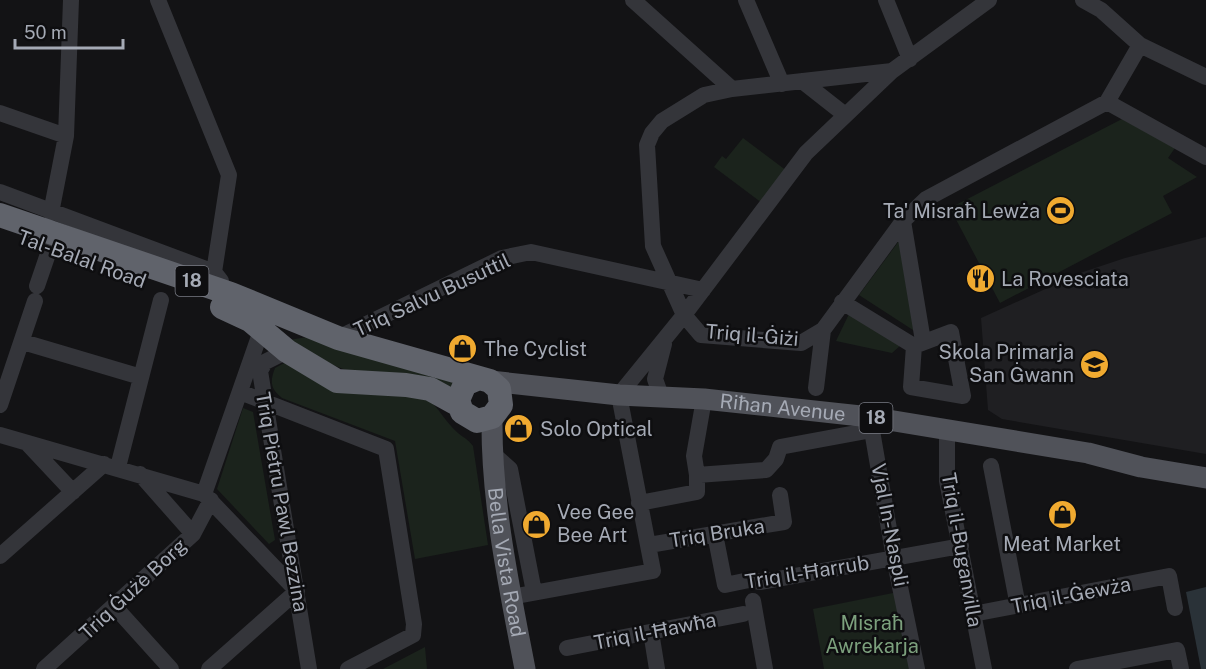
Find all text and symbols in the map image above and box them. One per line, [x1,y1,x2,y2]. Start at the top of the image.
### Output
scale bar [15,12,123,50]
text: 50 m [24,22,67,43]
sports icon: Ta' Misraħ Lewża [1045,195,1077,227]
place label: Ta' Misraħ Lewża [883,199,1040,223]
street label: Tal-Balal Road [15,225,149,293]
street label: Triq Salvu Busuttil [350,248,514,342]
restaurant icon: La Rovesciata [964,263,996,295]
road number: 18 [176,266,208,296]
place label: La Rovesciata [1001,267,1129,291]
street label: Triq il-Ġiżi [705,318,800,351]
shop icon: The Cyclist [447,333,479,365]
place label: The Cyclist [484,337,587,361]
place label: Skola Primarja San Ġwann [939,340,1074,387]
school or university icon: Skola Primarja San Ġwann [1079,348,1111,380]
street label: Riħan Avenue [719,389,847,426]
street label: Triq Pietru Pawl Bezzina [251,390,313,614]
road number: 18 [860,403,892,433]
shop icon: Solo Optical [503,413,535,445]
place label: Solo Optical [540,417,653,441]
street label: Vjal In-Naspli [866,461,914,589]
street label: Triq il-Buganvilla [937,471,987,629]
street label: Bella Vista Road [483,486,531,639]
shop icon: Meat Market [1046,498,1078,530]
place label: Vee Gee Bee Art [557,500,634,547]
shop icon: Vee Gee Bee Art [520,508,552,540]
street label: Triq Bruka [668,514,766,552]
place label: Meat Market [1003,532,1121,556]
street label: Triq Ġużè Borg [74,533,191,645]
street label: Triq il-Ħarrub [743,550,871,594]
street label: Triq il-Ġewża [1009,571,1133,618]
street label: Triq il-Ħawħa [592,607,718,655]
park label: Misraħ Awrekarja [825,611,919,658]

